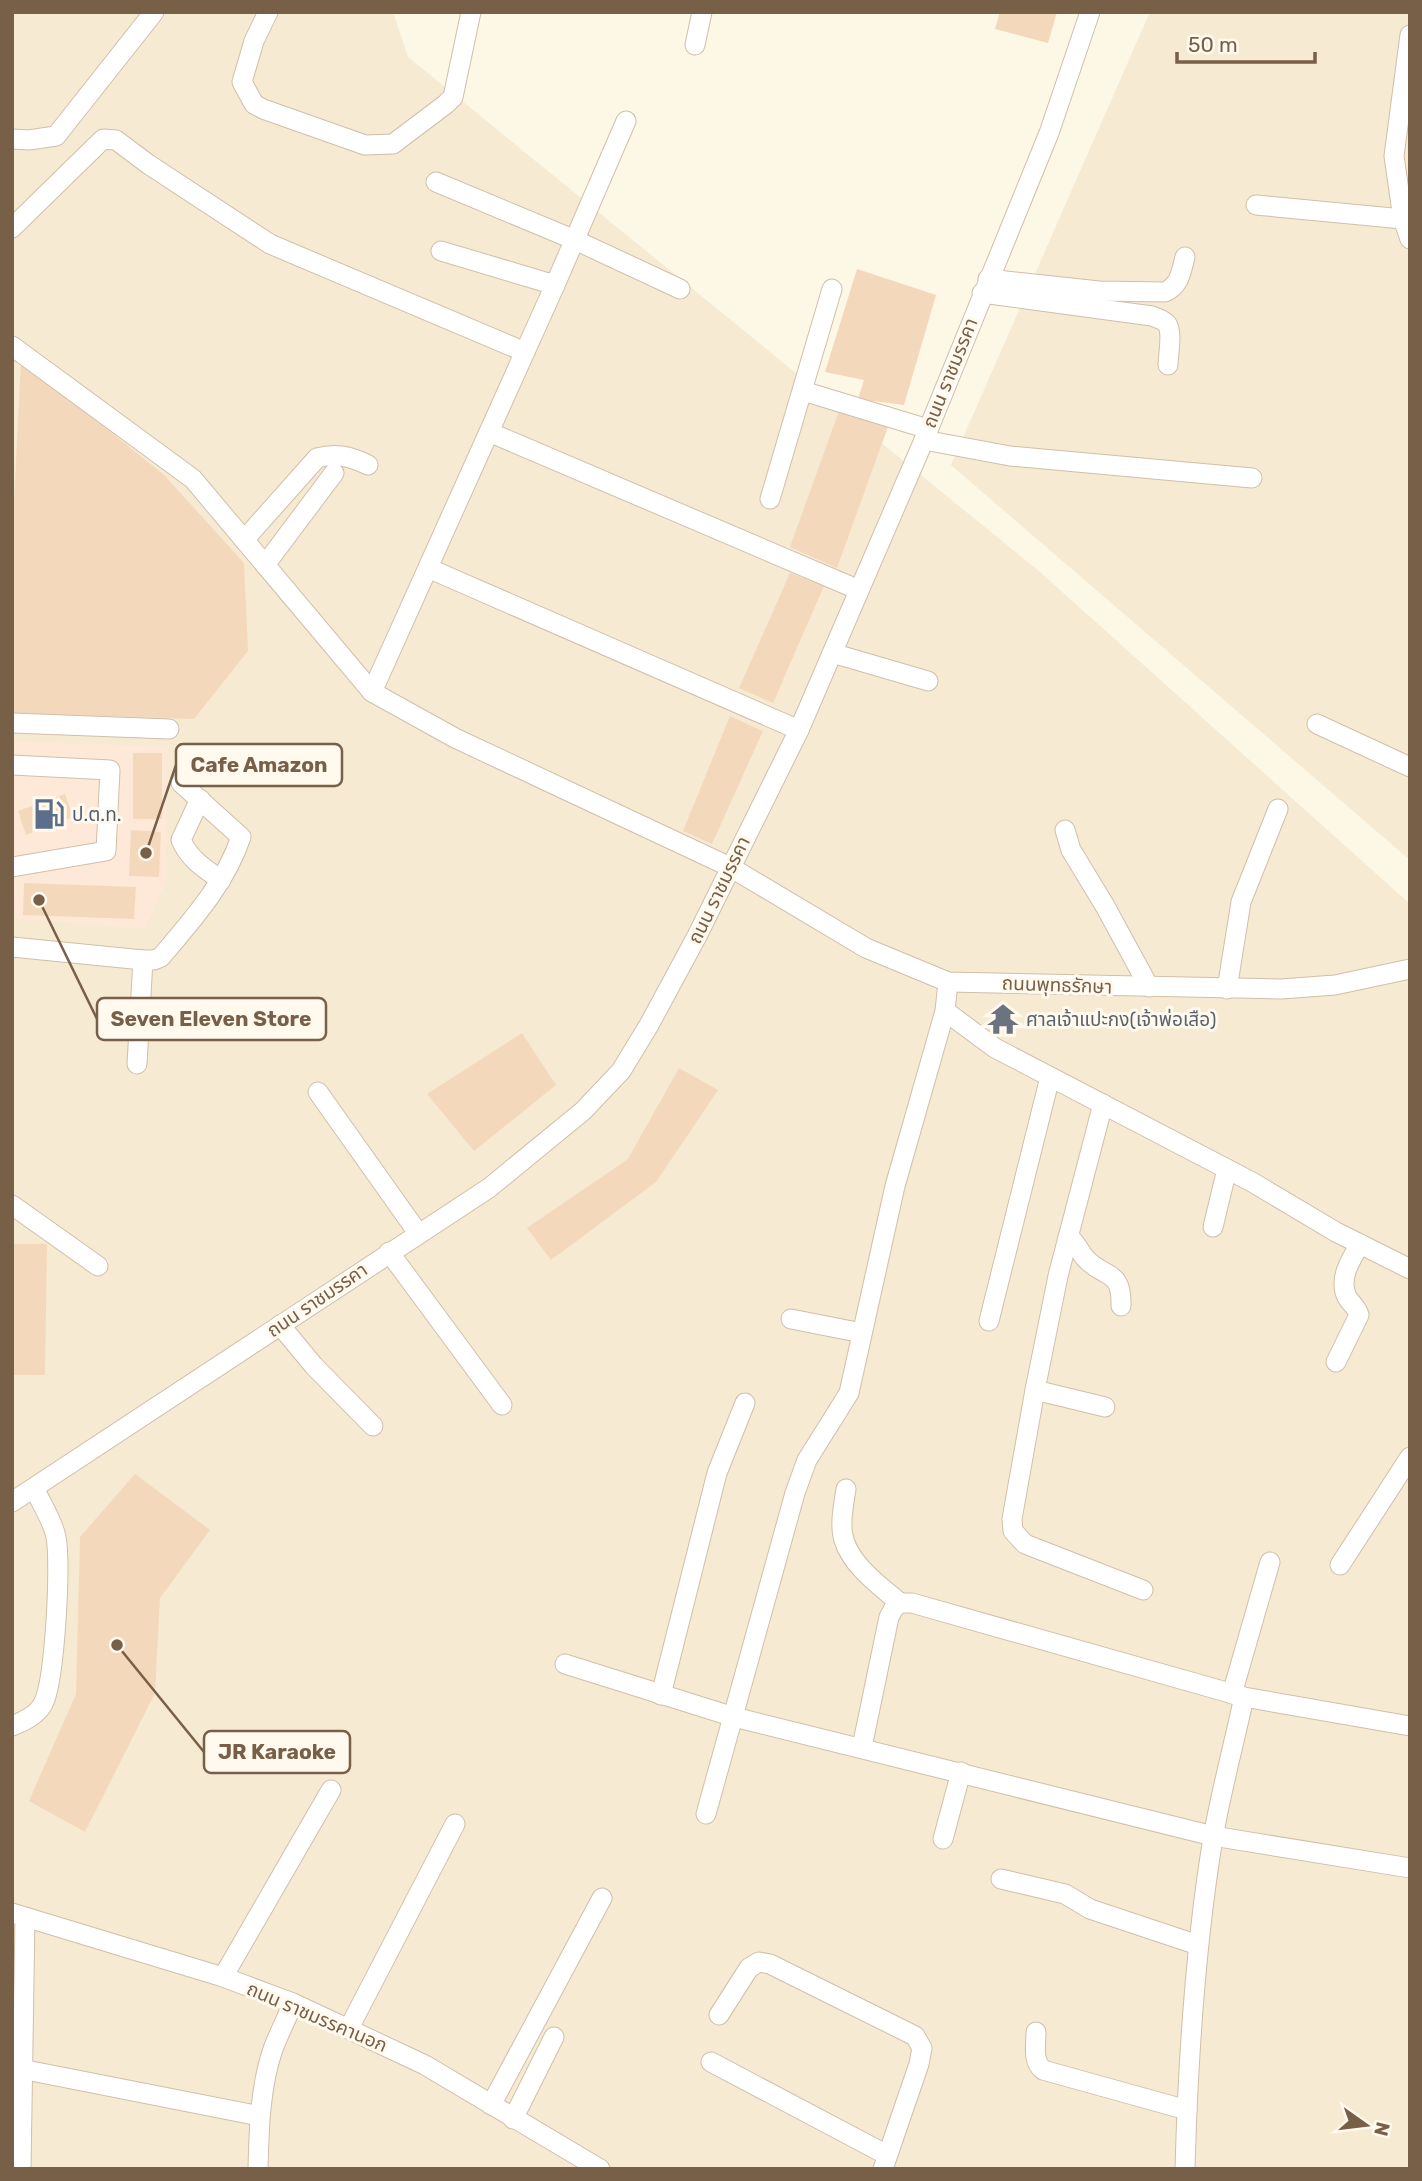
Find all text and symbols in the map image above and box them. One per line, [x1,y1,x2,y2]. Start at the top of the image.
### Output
scale bar [1177,21,1315,65]
text: 50 m [1188,32,1238,57]
street label: ถนน ราชมรรคา [918,315,982,431]
callout: Cafe Amazon [176,744,342,786]
text: Cafe Amazon [190,752,328,777]
fuel station icon: ป.ต.ท. [32,797,66,831]
place label: ป.ต.ท. [72,803,122,826]
street label: ถนน ราชมรรคา [683,833,755,947]
street label: ถนนพุทธรักษา [1001,972,1113,998]
callout: Seven Eleven Store [97,998,326,1040]
temple icon: ศาลเจ้าแปะกง(เจ้าพ่อเสือ) [986,1002,1020,1036]
text: Seven Eleven Store [111,1006,311,1031]
place label: ศาลเจ้าแปะกง(เจ้าพ่อเสือ) [1026,1008,1217,1031]
street label: ถนน ราชมรรคา [262,1258,372,1342]
callout: JR Karaoke [204,1731,350,1773]
text: JR Karaoke [218,1739,336,1764]
street label: ถนน ราชมรรคานอก [243,1977,391,2057]
north arrow [1331,2090,1401,2160]
text: N [1369,2120,1395,2138]

